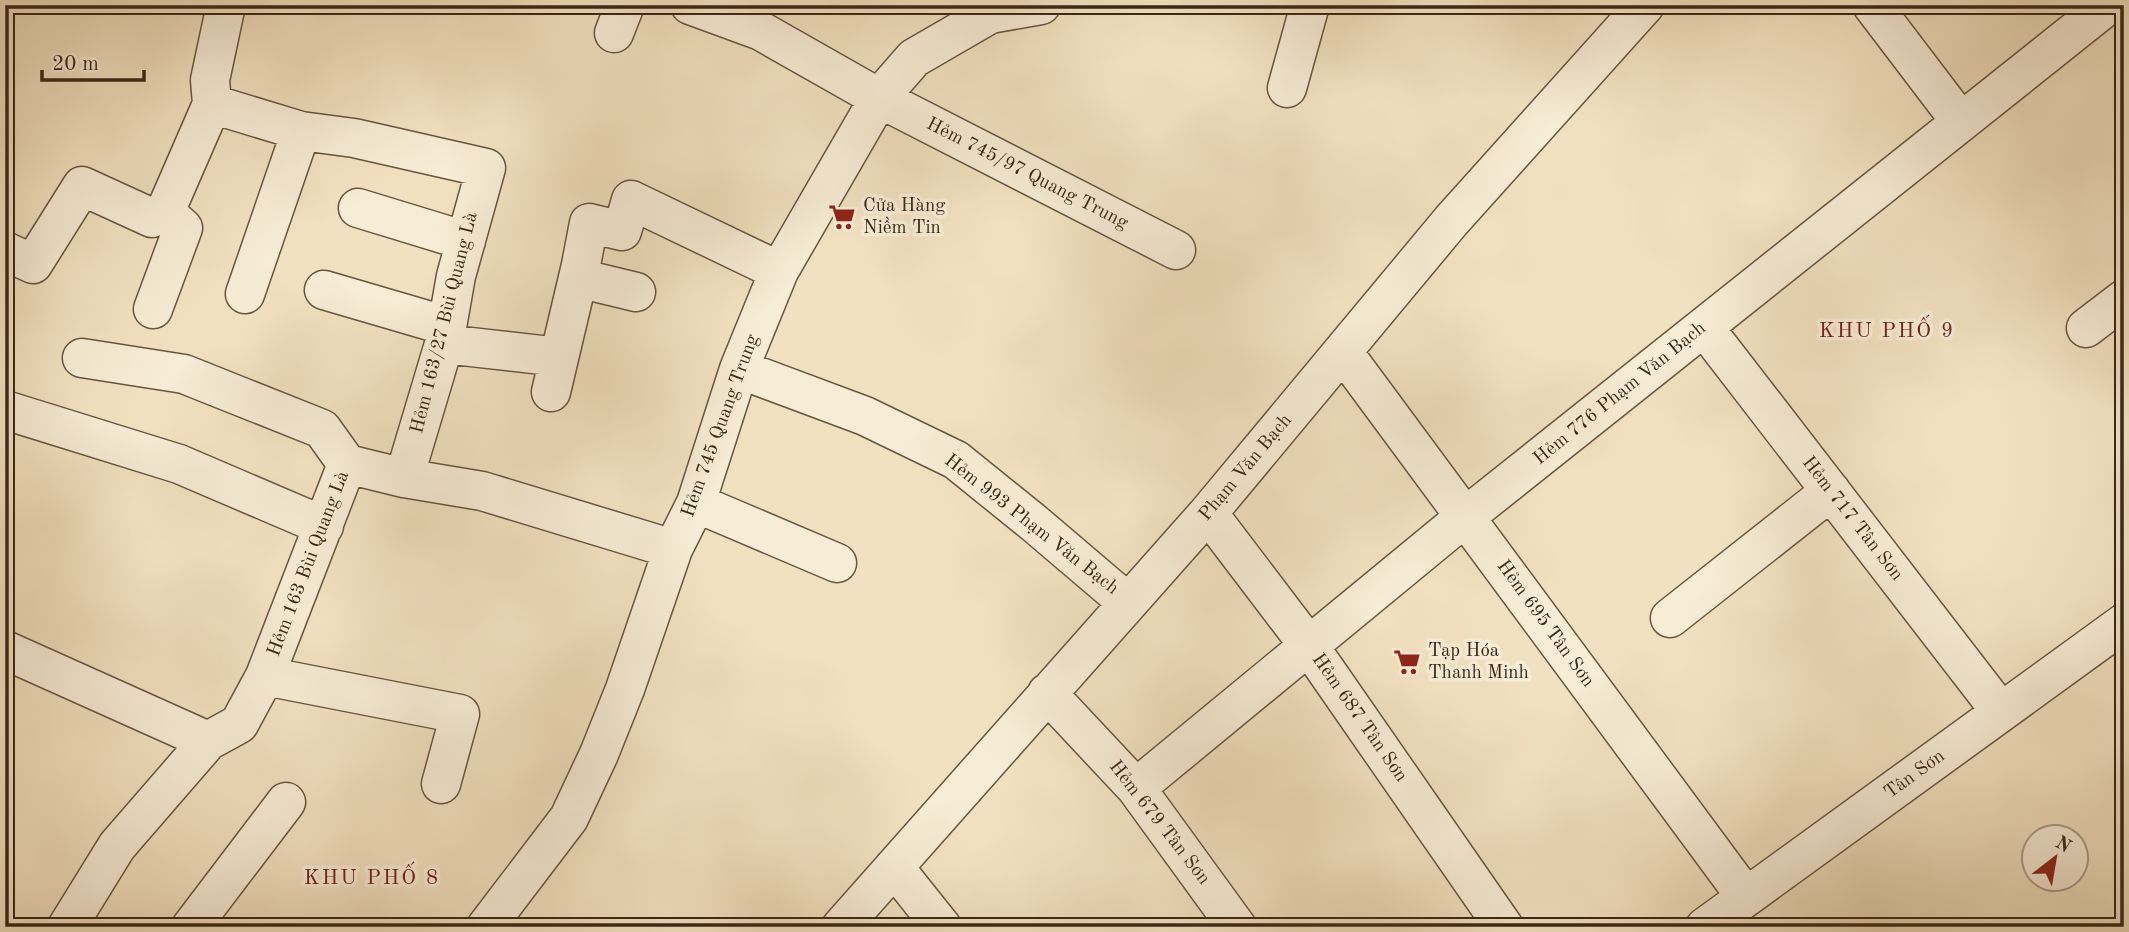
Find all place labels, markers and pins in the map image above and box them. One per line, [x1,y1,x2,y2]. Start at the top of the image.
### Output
place label: Cửa Hàng Niềm Tin [863,197,946,238]
supermarket icon: Cửa Hàng Niềm Tin [827,202,857,232]
place label: Tạp Hóa Thanh Minh [1428,642,1529,683]
supermarket icon: Tạp Hóa Thanh Minh [1392,647,1422,677]

